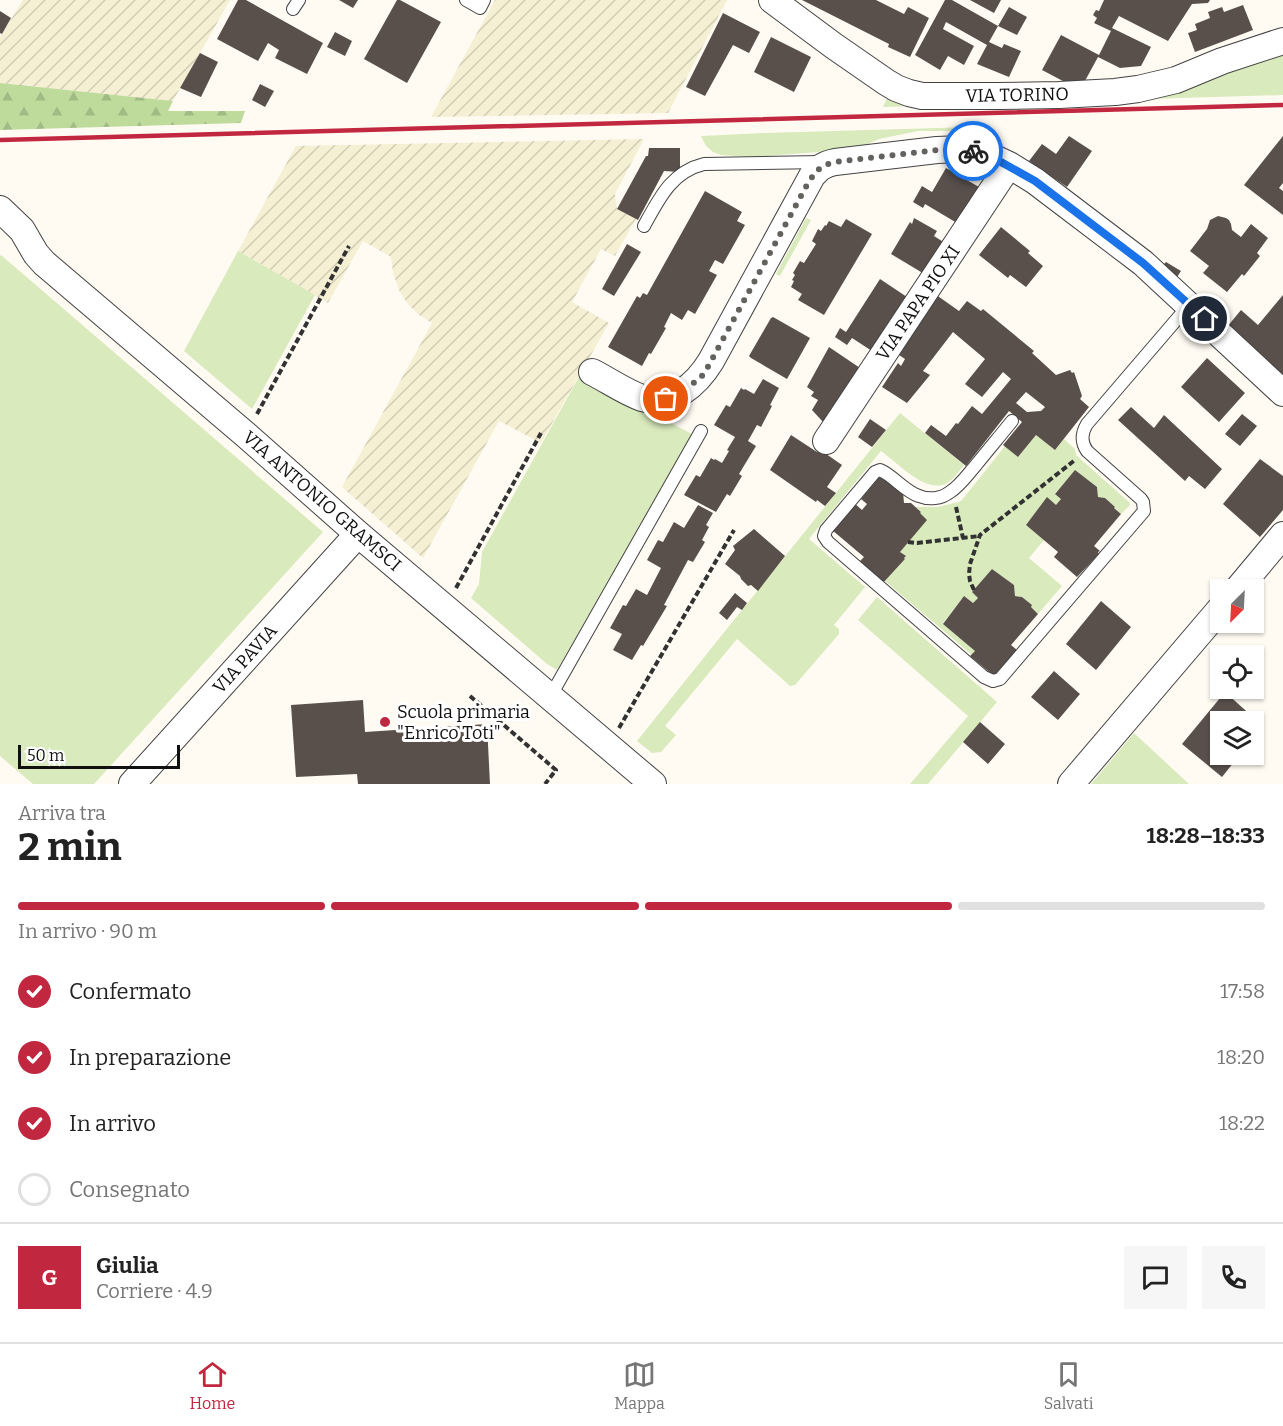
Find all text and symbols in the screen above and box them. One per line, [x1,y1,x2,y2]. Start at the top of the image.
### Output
street label: VIA TORINO [965,83,1069,107]
courier [943,121,1003,181]
icon: bike [957,135,990,168]
street label: VIA PAPA PIO XI [871,241,965,365]
pin [1179,293,1230,344]
icon: home [1188,302,1221,335]
pin [640,373,691,424]
icon: bag [649,382,682,415]
street label: VIA ANTONIO GRAMSCI [238,426,406,576]
north arrow [1210,579,1264,633]
map controls [1210,579,1264,765]
street label: VIA PAVIA [208,620,282,698]
button: locate [1210,645,1264,699]
place label: Scuola primaria "Enrico Toti" [397,701,530,744]
button: layers [1210,711,1264,765]
marker: Scuola primaria "Enrico Toti" [378,715,392,729]
scale bar [18,742,180,770]
text: 50 m [27,746,64,765]
text: Arriva tra [18,801,106,825]
text: 18:28–18:33 [1146,822,1265,849]
text: 2 min [18,824,122,870]
text: In arrivo · 90 m [18,919,157,943]
icon: check [18,975,51,1008]
text: Confermato [69,978,191,1005]
text: 17:58 [1220,979,1265,1003]
icon: check [18,1041,51,1074]
text: In preparazione [69,1044,231,1071]
text: 18:20 [1217,1045,1265,1069]
icon: check [18,1107,51,1140]
text: In arrivo [69,1110,156,1137]
text: 18:22 [1219,1111,1265,1135]
text: Consegnato [69,1176,190,1203]
button: chat [1124,1246,1187,1309]
button: phone [1202,1246,1265,1309]
text: Giulia [96,1252,159,1279]
text: G [42,1264,57,1291]
text: Corriere · 4.9 [96,1279,213,1303]
tab: Home [190,1358,235,1413]
tab: Mappa [614,1358,665,1413]
tab: Salvati [1044,1358,1093,1413]

